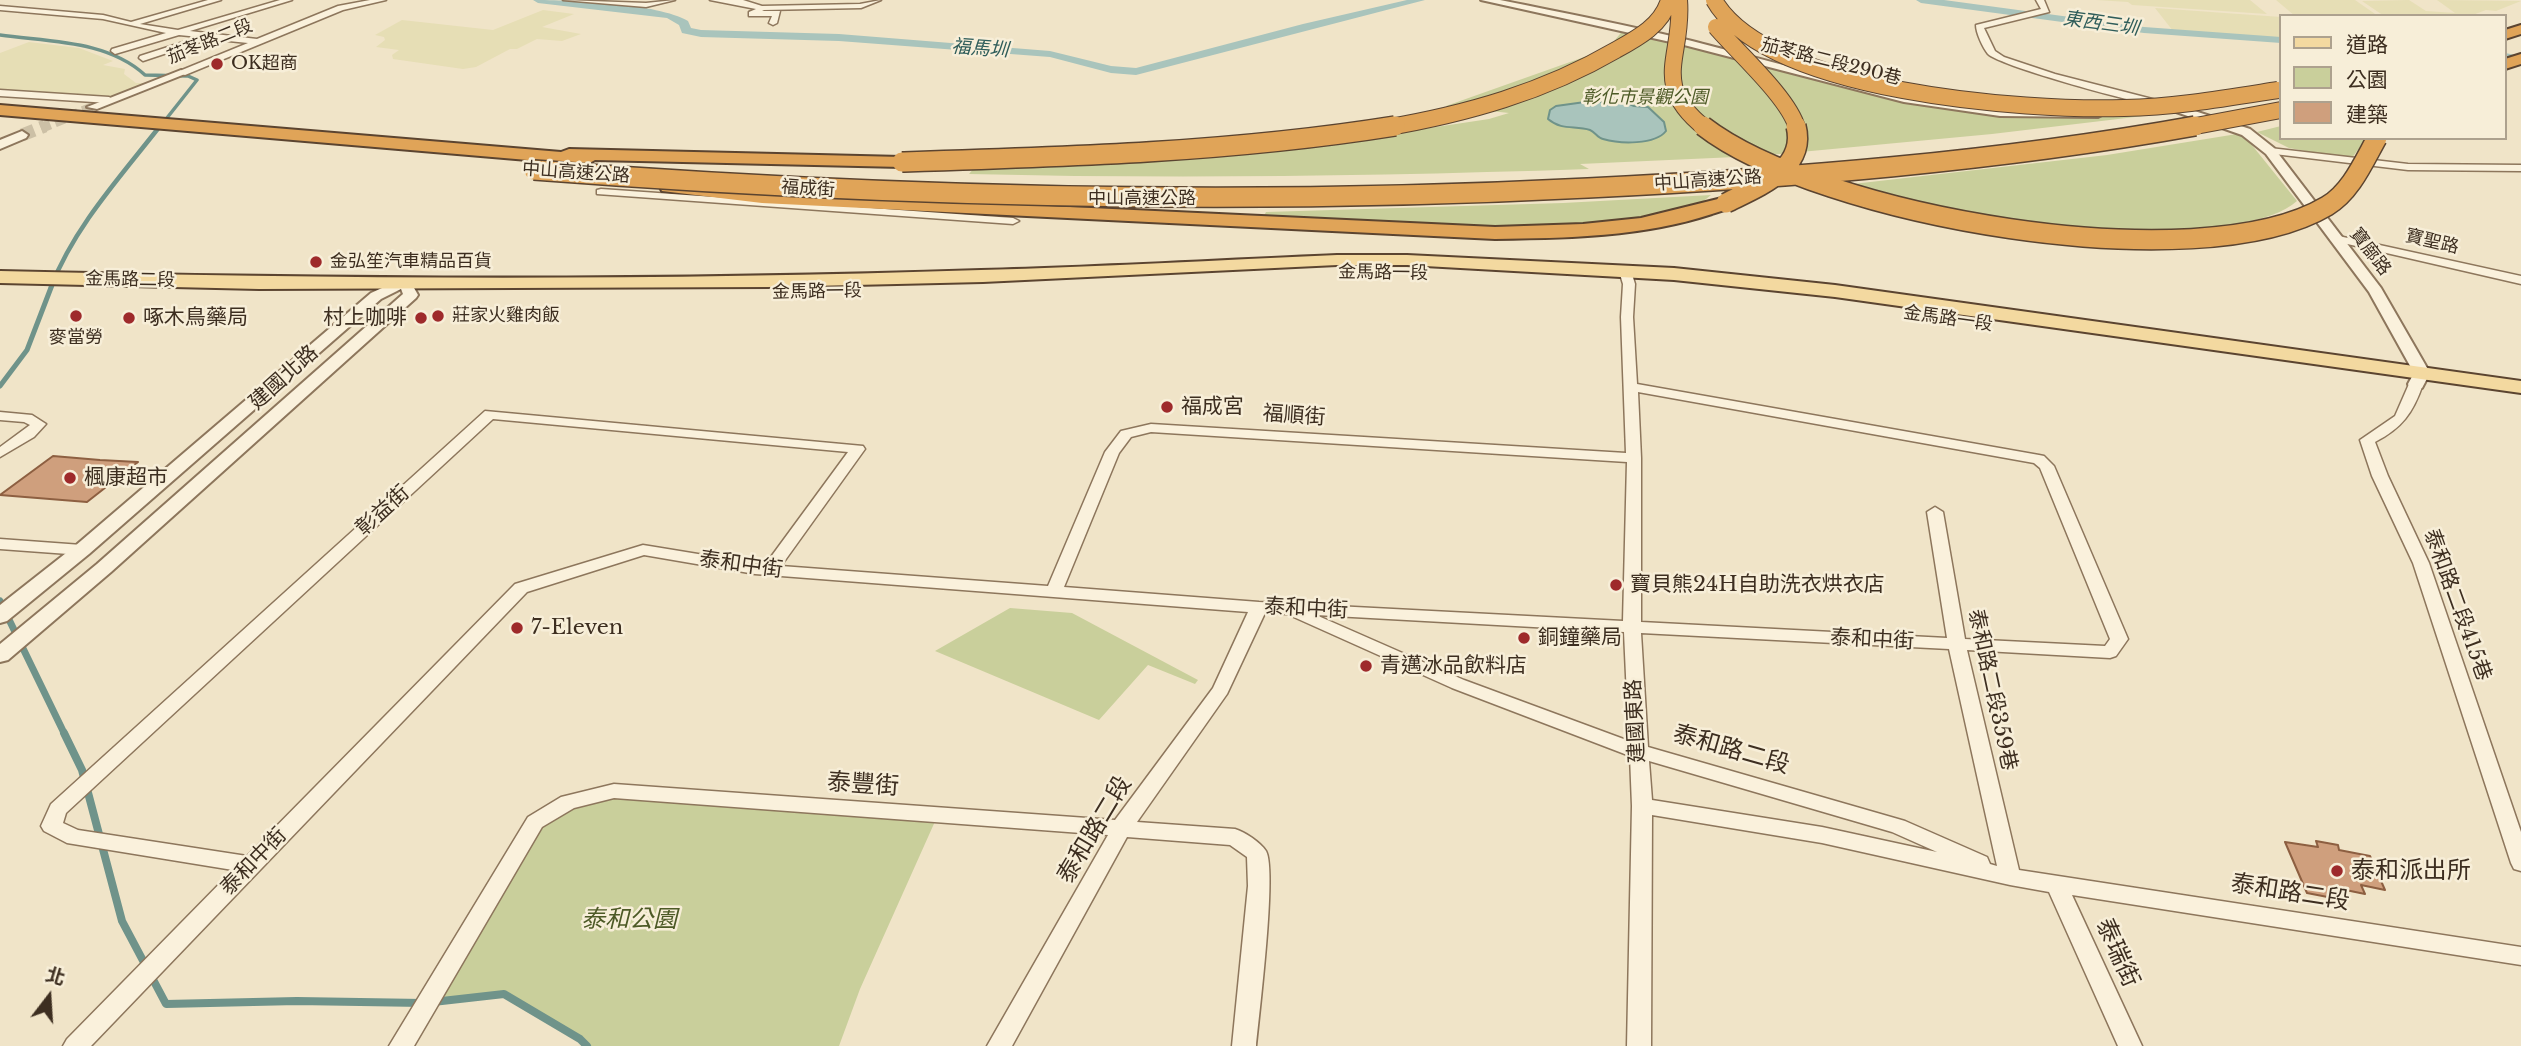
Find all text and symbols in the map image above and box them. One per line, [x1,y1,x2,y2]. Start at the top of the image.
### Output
water label: 東西三圳 [2062,7,2140,41]
legend [2280,14,2507,140]
street label: 茄苳路二段 [164,15,256,69]
text: 道路 [2346,32,2388,58]
street label: 茄苳路二段290巷 [1759,34,1903,90]
water label: 福馬圳 [951,36,1009,62]
place label: OK超商 [231,53,298,75]
marker: OK超商 [209,56,225,72]
text: 公園 [2346,67,2388,93]
park label: 彰化市景觀公園 [1582,87,1708,109]
text: 建築 [2346,102,2388,128]
street label: 中山高速公路 [521,158,631,188]
street label: 中山高速公路 [1653,166,1763,196]
street label: 福成街 [780,176,836,202]
street label: 中山高速公路 [1088,188,1196,210]
street label: 寶廍路 [2345,224,2395,280]
street label: 寶聖路 [2403,225,2461,259]
place label: 金弘笙汽車精品百貨 [330,251,492,273]
marker: 金弘笙汽車精品百貨 [308,254,324,270]
street label: 金馬路一段 [1338,261,1428,285]
street label: 金馬路二段 [85,268,175,292]
street label: 金馬路一段 [772,280,862,304]
street label: 金馬路一段 [1902,302,1994,336]
place label: 啄木鳥藥局 [143,305,248,331]
place label: 村上咖啡 [323,305,407,331]
place label: 莊家火雞肉飯 [452,305,560,327]
marker: 麥當勞 [68,308,84,324]
marker: 莊家火雞肉飯 [430,308,446,324]
marker: 啄木鳥藥局 [121,310,137,326]
marker: 村上咖啡 [413,310,429,326]
place label: 麥當勞 [49,327,103,349]
street label: 建國北路 [244,341,324,415]
place label: 福成宮 [1181,394,1244,420]
marker: 福成宮 [1159,399,1175,415]
street label: 福順街 [1262,401,1326,431]
place label: 楓康超市 [84,465,168,491]
marker: 楓康超市 [62,470,78,486]
street label: 彰益街 [351,481,415,541]
street label: 泰和路二段415巷 [2418,526,2496,684]
street label: 泰和中街 [698,547,784,583]
place label: 寶貝熊24H自助洗衣烘衣店 [1630,572,1885,598]
marker: 寶貝熊24H自助洗衣烘衣店 [1608,577,1624,593]
street label: 泰和中街 [1263,594,1349,624]
street label: 泰和路二段359巷 [1963,607,2021,773]
place label: 7-Eleven [531,615,623,641]
marker: 7-Eleven [509,620,525,636]
place label: 銅鐘藥局 [1538,625,1622,651]
street label: 泰和中街 [1829,625,1915,655]
marker: 銅鐘藥局 [1516,630,1532,646]
place label: 青邁冰品飲料店 [1380,653,1527,679]
marker: 青邁冰品飲料店 [1358,658,1374,674]
street label: 建國東路 [1621,678,1651,764]
street label: 泰和路二段 [1669,720,1793,780]
street label: 泰豐街 [826,768,900,802]
street label: 泰和路二段 [1052,771,1138,889]
street label: 泰和中街 [216,823,292,901]
place label: 泰和派出所 [2351,857,2471,885]
marker: 泰和派出所 [2329,863,2345,879]
street label: 泰和路二段 [2228,869,2352,917]
park label: 泰和公園 [581,906,677,934]
street label: 泰瑞街 [2089,914,2145,992]
north arrow [14,962,84,1032]
text: 北 [43,963,68,990]

